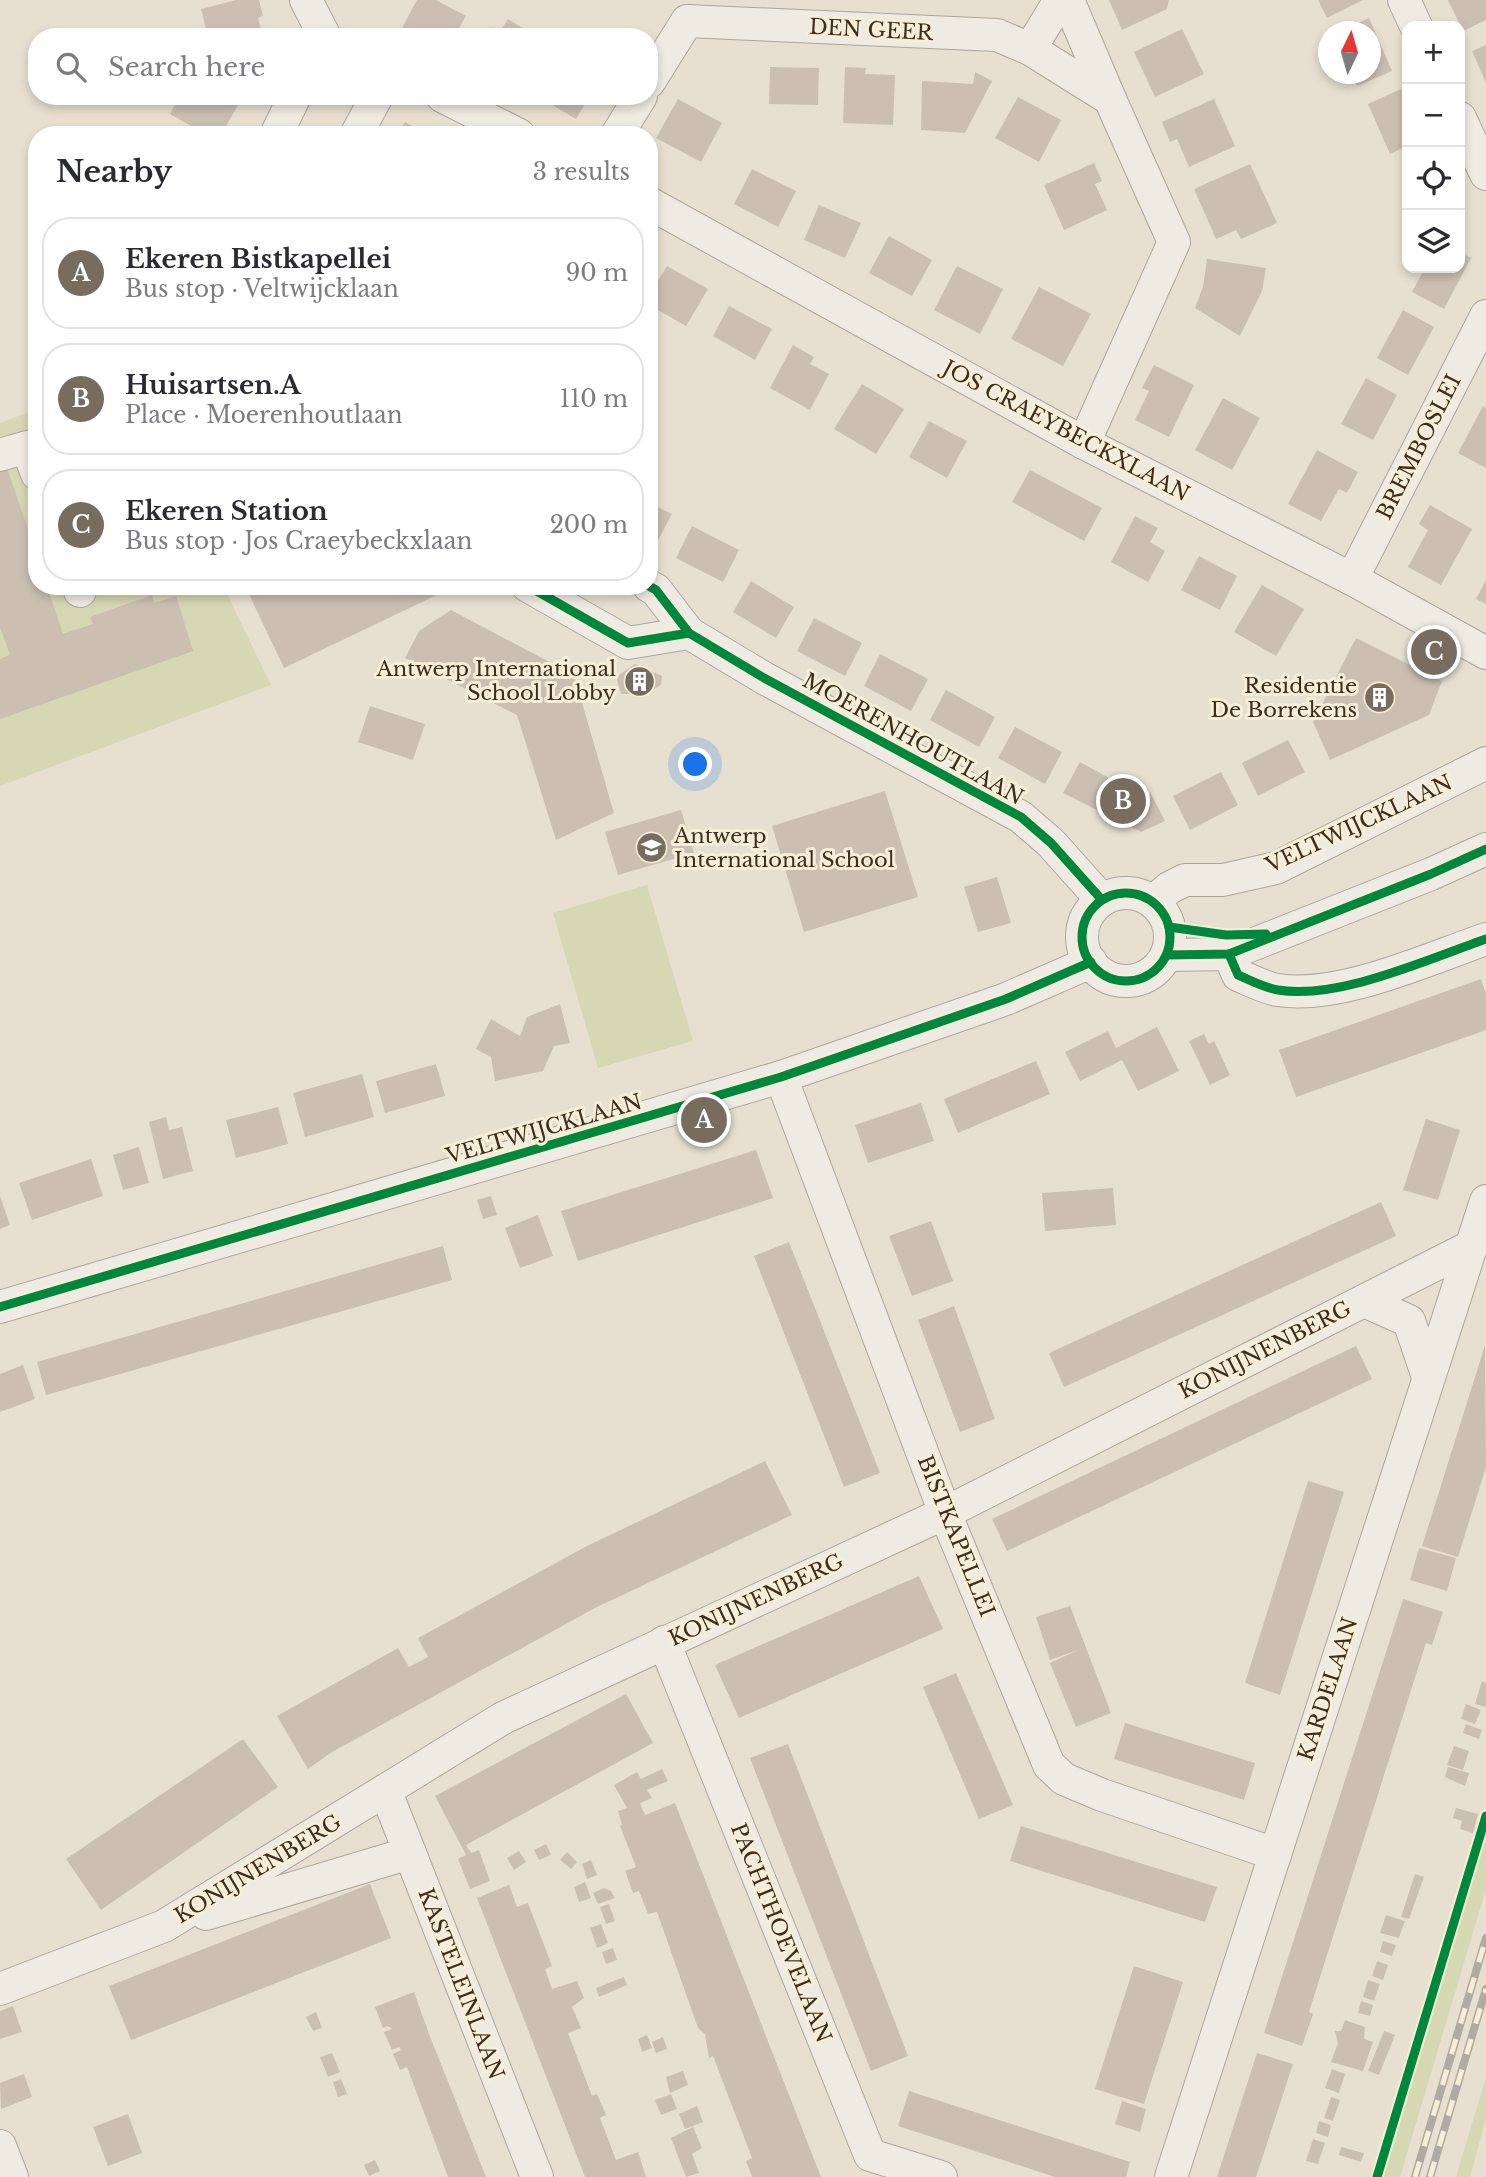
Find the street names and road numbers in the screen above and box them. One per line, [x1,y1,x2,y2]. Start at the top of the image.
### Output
street label: DEN GEER [808,14,935,46]
street label: JOS CRAEYBECKXLAAN [935,353,1194,507]
street label: BREMBOSLEI [1371,370,1467,524]
street label: MOERENHOUTLAAN [798,667,1028,811]
street label: VELTWIJCKLAAN [1261,769,1456,879]
street label: VELTWIJCKLAAN [442,1089,645,1170]
street label: KONIJNENBERG [1174,1295,1356,1405]
street label: BISTKAPELLEI [912,1452,1000,1620]
street label: KONIJNENBERG [664,1548,848,1652]
street label: KARDELAAN [1293,1614,1363,1764]
street label: KONIJNENBERG [170,1809,346,1929]
street label: PACHTHOEVELAAN [725,1819,837,2047]
street label: KASTELEINLAAN [413,1885,510,2083]

